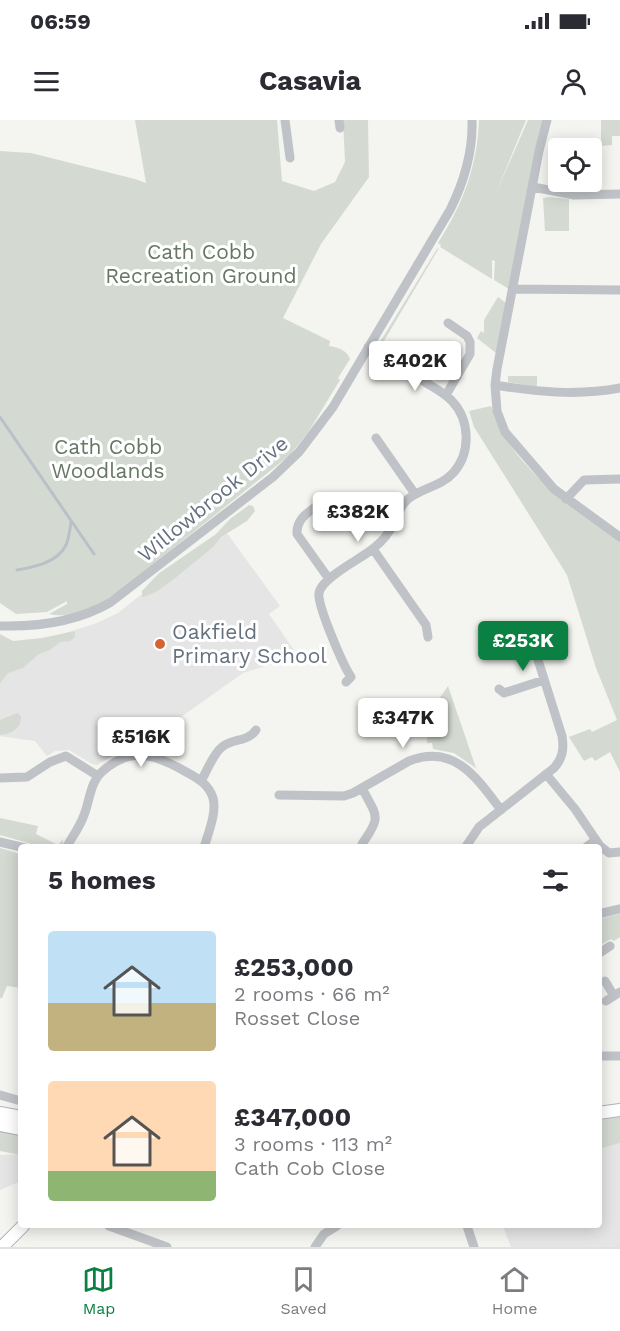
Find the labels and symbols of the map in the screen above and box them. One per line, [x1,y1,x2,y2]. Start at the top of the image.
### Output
park label: Cath Cobb Recreation Ground [105,239,297,288]
pin: £402K [373,341,457,392]
street label: Willowbrook Drive [133,430,293,567]
park label: Cath Cobb Woodlands [51,434,165,483]
pin: £382K [316,492,400,543]
place label: Oakfield Primary School [172,619,327,668]
pin: £253K [481,621,565,672]
marker: Oakfield Primary School [153,637,167,651]
pin: £347K [361,698,445,749]
pin: £516K [99,717,183,768]

